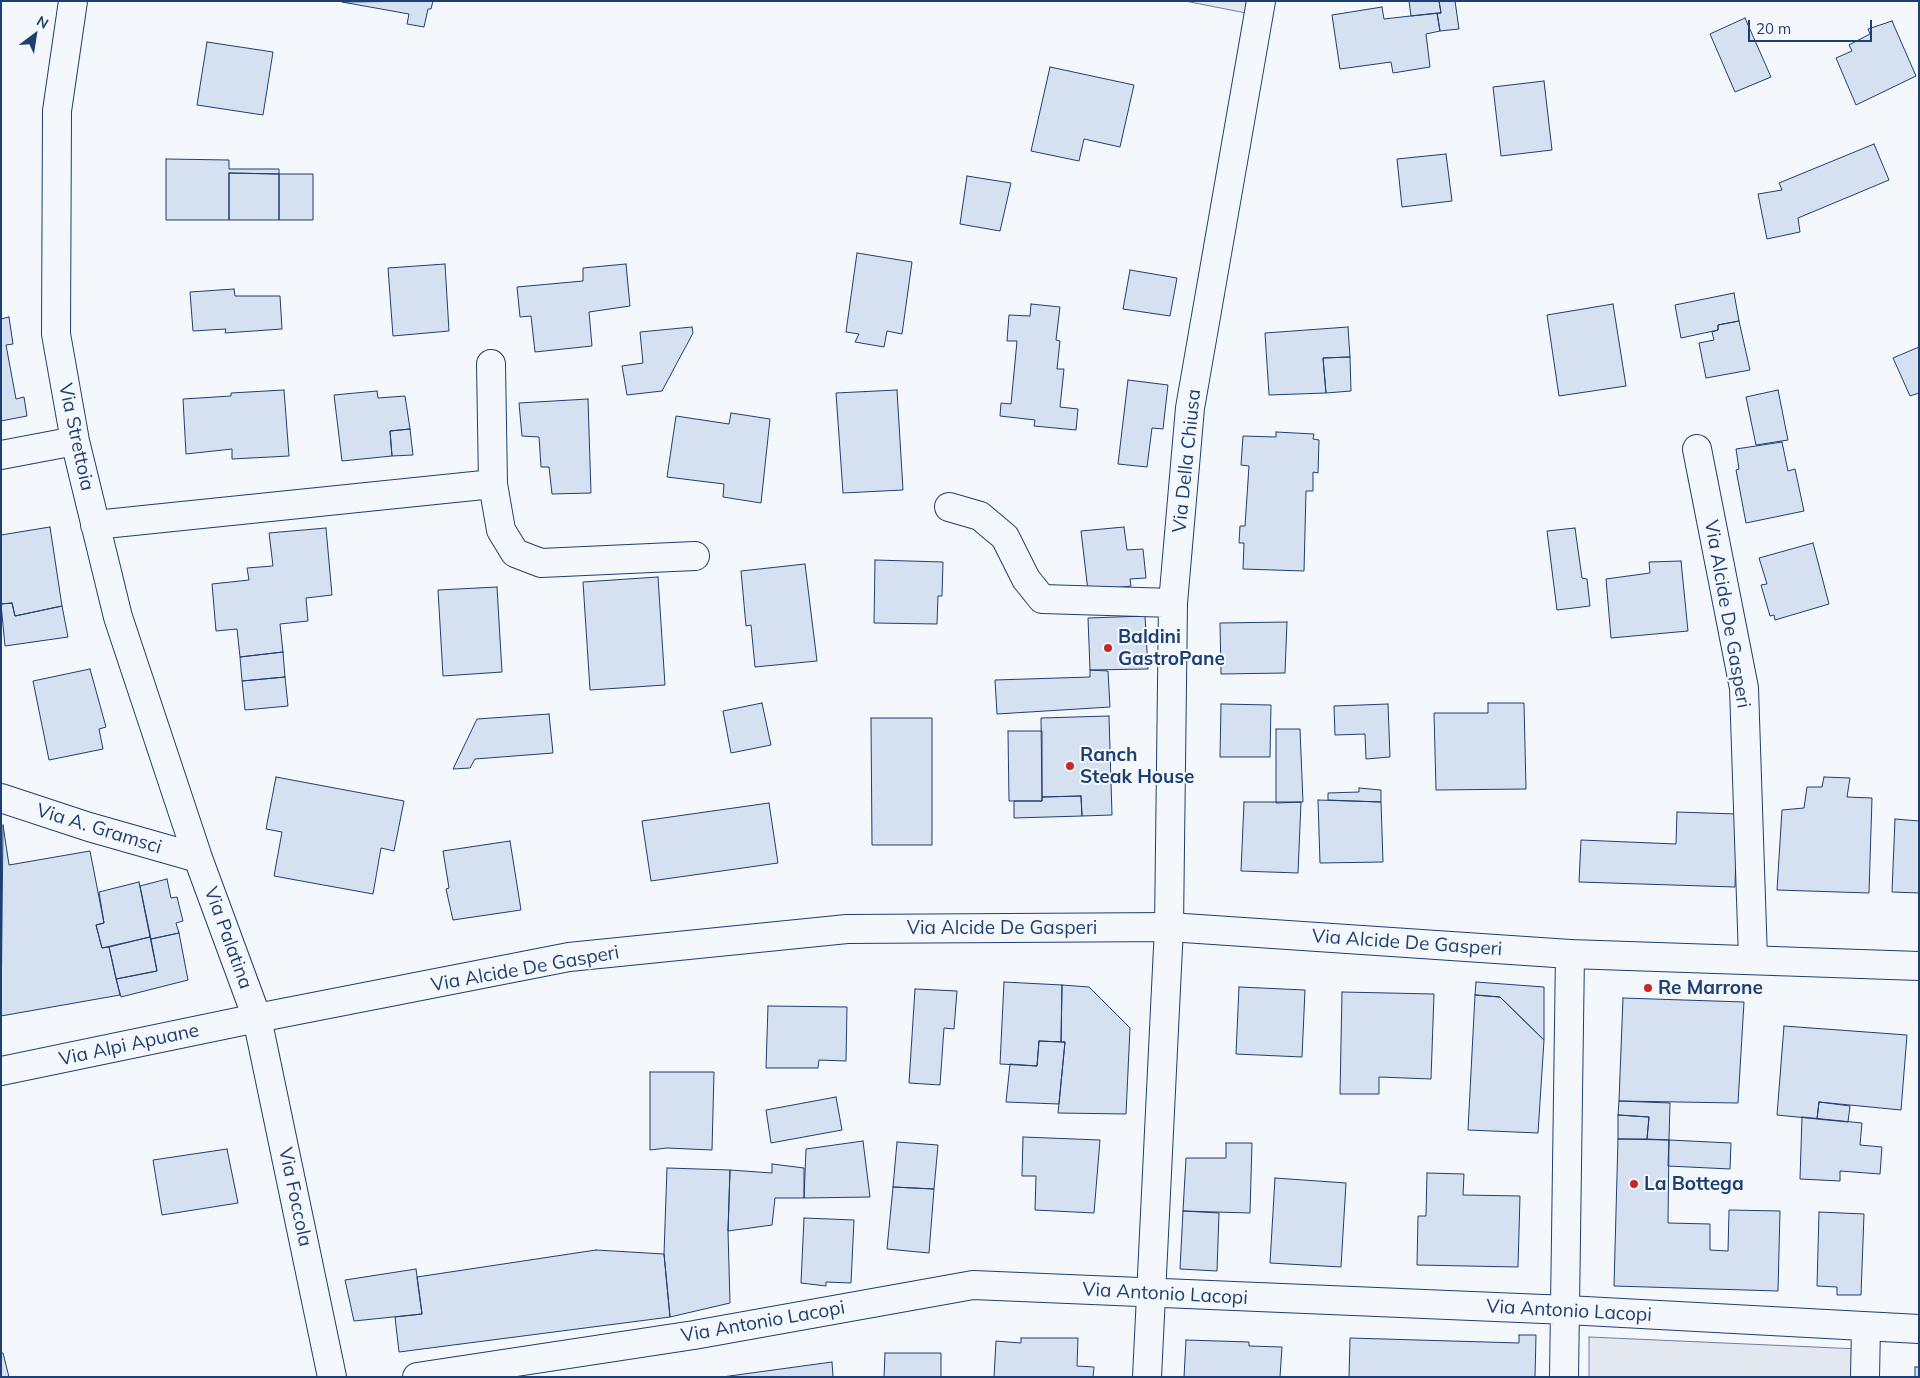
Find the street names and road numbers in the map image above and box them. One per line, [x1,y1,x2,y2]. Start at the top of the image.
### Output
street label: Via Strettoia [53,381,99,493]
street label: Via Della Chiusa [1168,388,1206,534]
street label: Via Alcide De Gasperi [1699,518,1755,710]
street label: Via A. Gramsci [34,799,164,859]
street label: Via Palatina [199,884,257,992]
street label: Via Alcide De Gasperi [907,917,1097,939]
street label: Via Alcide De Gasperi [1311,925,1503,961]
street label: Via Alcide De Gasperi [429,941,621,997]
street label: Via Alpi Apuane [57,1019,201,1071]
street label: Via Foccola [273,1145,317,1249]
street label: Via Antonio Lacopi [1082,1278,1248,1310]
street label: Via Antonio Lacopi [1486,1295,1652,1327]
street label: Via Antonio Lacopi [679,1296,847,1348]

